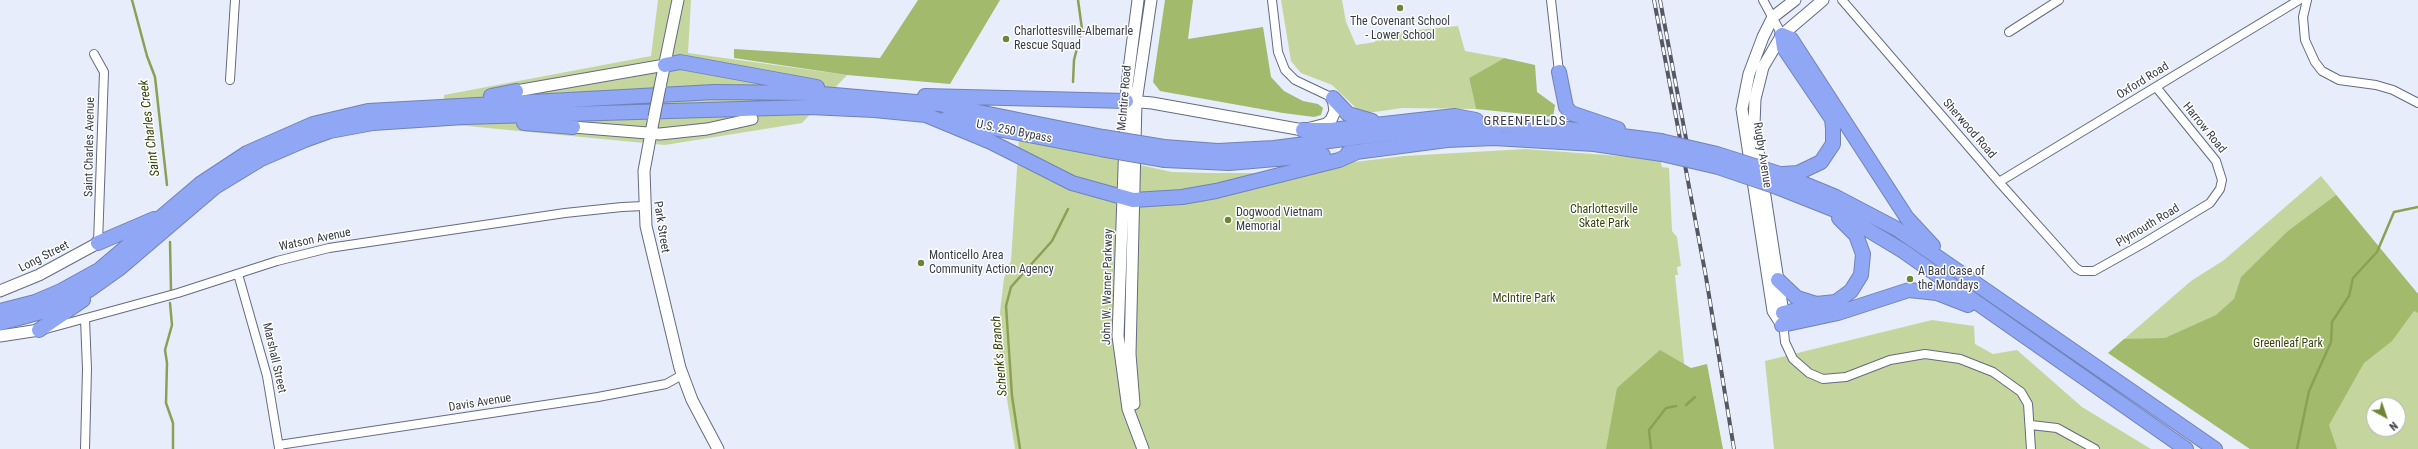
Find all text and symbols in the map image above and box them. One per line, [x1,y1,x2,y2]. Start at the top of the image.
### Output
marker: The Covenant School - Lower School [1395,3,1405,13]
place label: The Covenant School - Lower School [1350,15,1450,43]
place label: Charlottesville-Albemarle Rescue Squad [1014,25,1133,53]
marker: Charlottesville-Albemarle Rescue Squad [1001,34,1011,44]
street label: Oxford Road [2114,59,2172,103]
street label: McIntire Road [1115,65,1135,131]
water label: Saint Charles Creek [136,79,164,177]
street label: Sherwood Road [1939,96,1999,162]
street label: Saint Charles Avenue [82,97,98,197]
street label: Harrow Road [2179,100,2229,156]
district label: GREENFIELDS [1484,114,1566,130]
street label: U.S. 250 Bypass [975,118,1053,146]
street label: Rugby Avenue [1750,121,1774,189]
street label: Park Street [650,200,672,254]
street label: Plymouth Road [2114,201,2182,251]
park label: Charlottesville Skate Park [1570,203,1638,231]
place label: Dogwood Vietnam Memorial [1236,206,1323,234]
marker: Dogwood Vietnam Memorial [1223,215,1233,225]
street label: Watson Avenue [278,225,352,255]
street label: John W. Warner Parkway [1100,229,1116,345]
street label: Long Street [17,238,71,276]
place label: Monticello Area Community Action Agency [929,249,1054,277]
marker: Monticello Area Community Action Agency [916,258,926,268]
place label: A Bad Case of the Mondays [1918,265,1985,293]
marker: A Bad Case of the Mondays [1905,274,1915,284]
park label: McIntire Park [1492,292,1556,306]
water label: Schenk's Branch [989,315,1011,397]
street label: Marshall Street [259,321,289,395]
park label: Greenleaf Park [2253,337,2323,351]
street label: Davis Avenue [448,391,512,415]
north arrow [2366,397,2406,437]
text: N [2387,419,2400,433]

